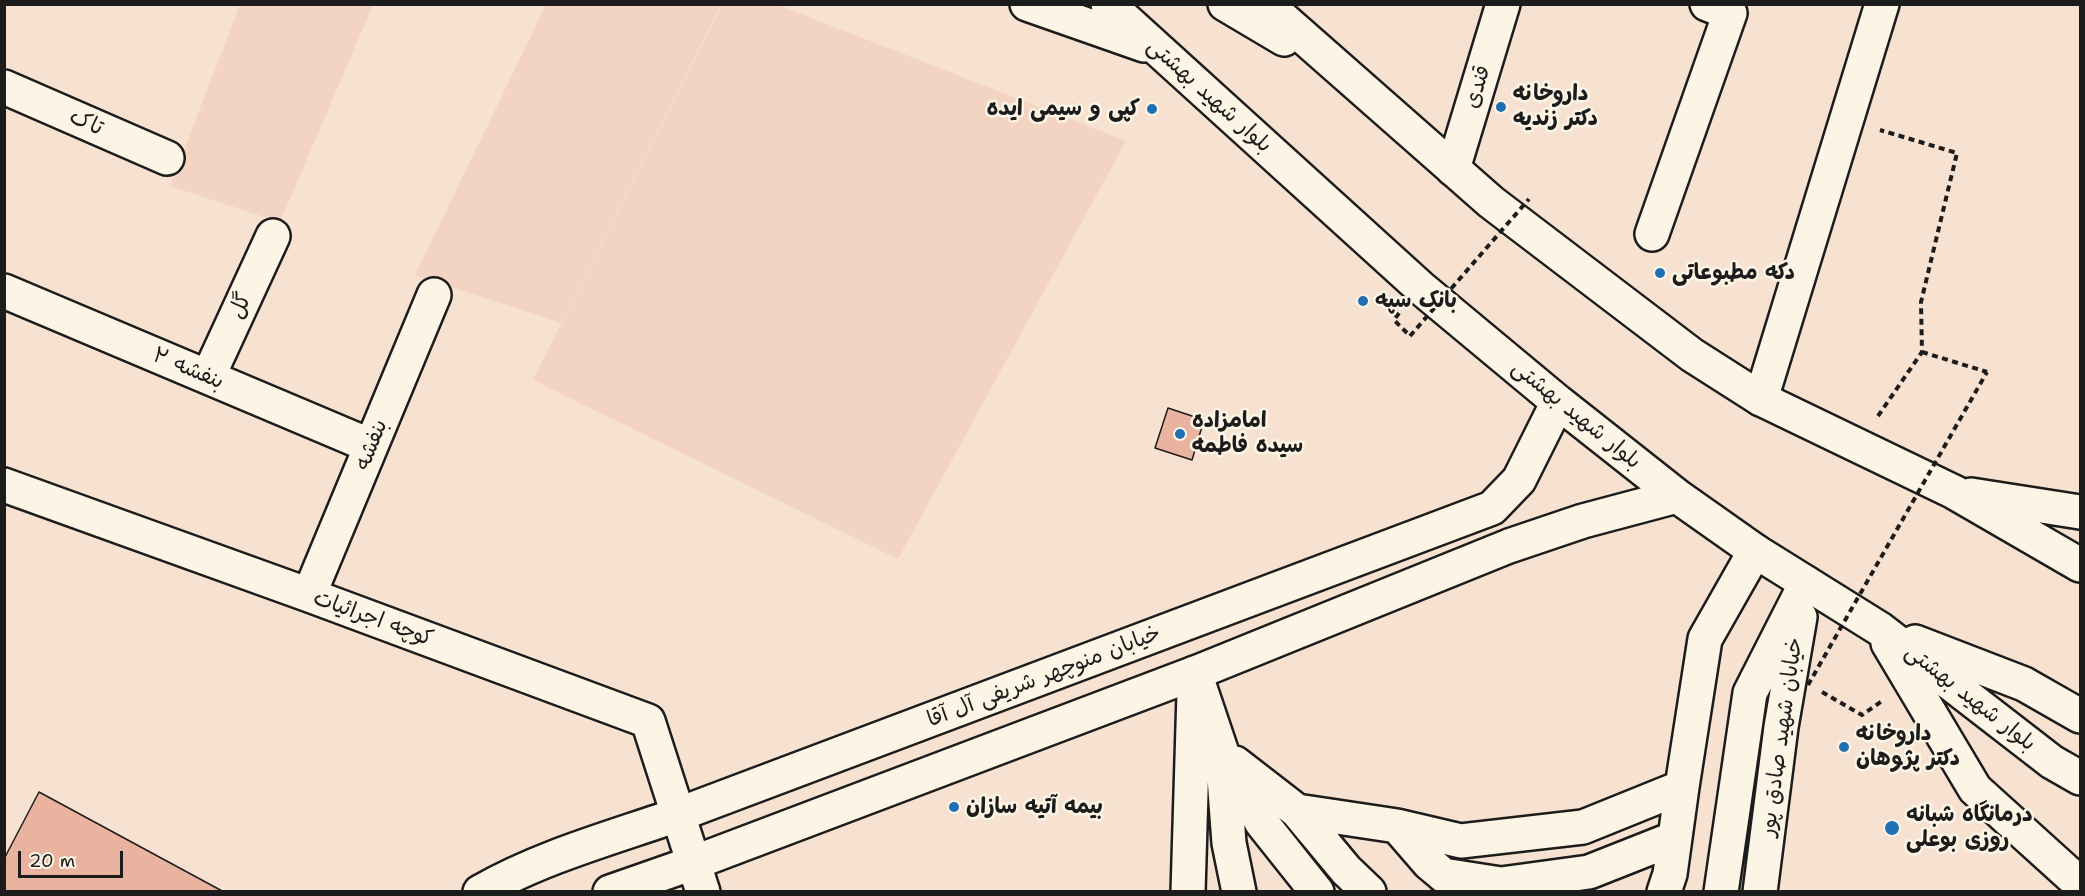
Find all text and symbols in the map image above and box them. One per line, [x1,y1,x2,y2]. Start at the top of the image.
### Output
street label: بلوار شهید بهشتی [1141,33,1277,159]
street label: قندی [1459,62,1497,112]
place label: داروخانه دکتر زندیه [1513,81,1598,132]
place label: کپی و سیمی ایده [987,96,1140,122]
marker: داروخانه دکتر زندیه [1494,100,1508,114]
marker: کپی و سیمی ایده [1145,102,1159,116]
street label: تاک [65,104,107,142]
place label: دکه مطبوعاتی [1672,260,1795,286]
marker: دکه مطبوعاتی [1653,266,1667,280]
place label: بانک سپه [1375,288,1457,314]
street label: گل [224,289,258,323]
marker: بانک سپه [1356,294,1370,308]
street label: بنفشه ۲ [148,342,228,396]
street label: بلوار شهید بهشتی [1506,355,1646,475]
place label: امامزاده سیده فاطمه [1192,408,1303,460]
street label: بنفشه [350,416,394,474]
marker: امامزاده سیده فاطمه [1173,427,1187,441]
street label: کوچه اجرائیات [309,585,437,653]
street label: خیابان منوچهر شریفی آل آقا [924,620,1164,734]
street label: خیابان شهید صادق پور [1755,636,1809,838]
street label: بلوار شهید بهشتی [1899,639,2041,757]
place label: داروخانه دکتر پژوهان [1856,721,1960,772]
marker: داروخانه دکتر پژوهان [1837,740,1851,754]
place label: بیمه آتیه سازان [966,794,1103,820]
marker: بیمه آتیه سازان [947,800,961,814]
place label: درمانگاه شبانه روزی بوعلی [1906,802,2033,854]
marker: درمانگاه شبانه روزی بوعلی [1883,819,1901,837]
scale bar [21,839,126,877]
text: 20 m [29,849,75,873]

